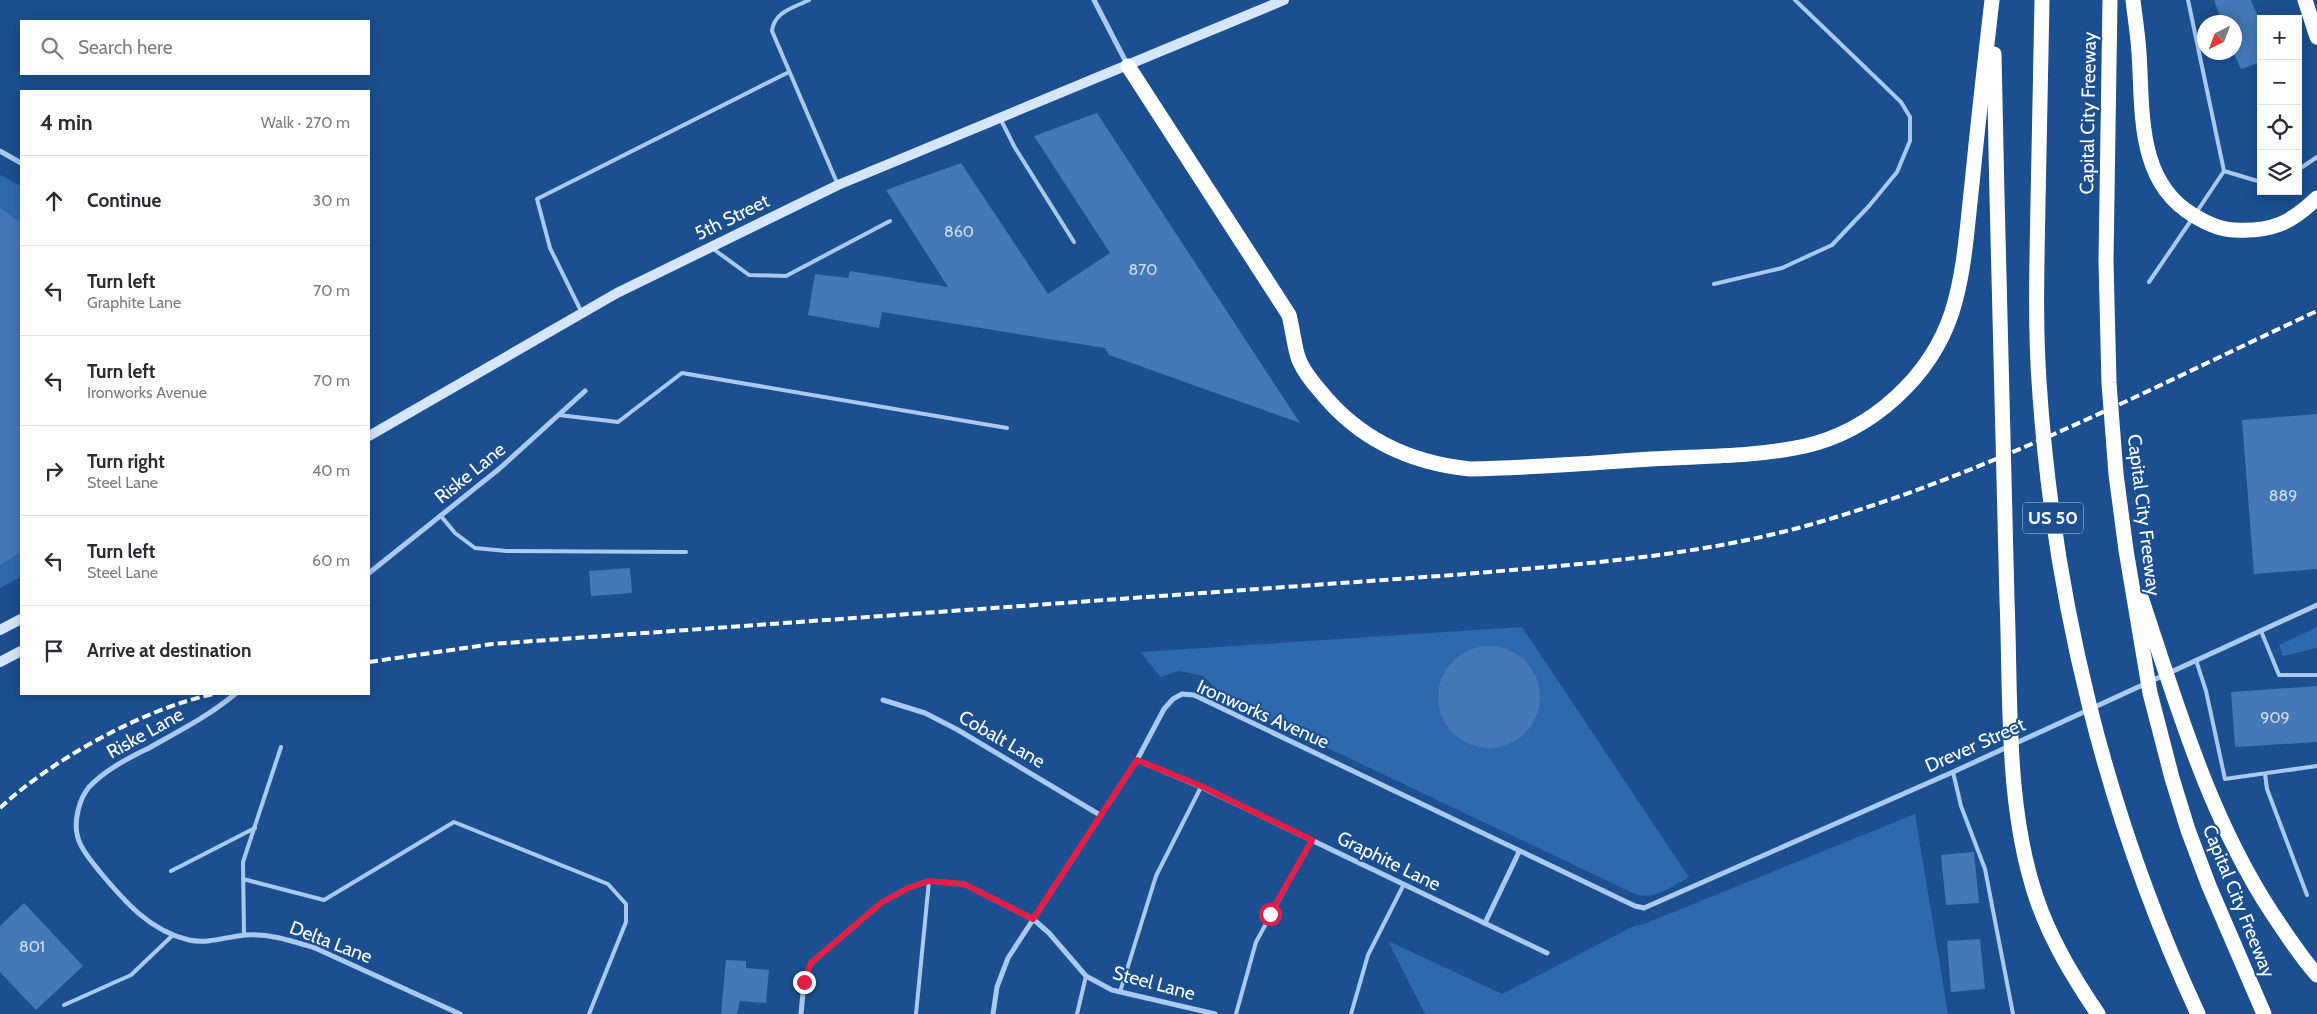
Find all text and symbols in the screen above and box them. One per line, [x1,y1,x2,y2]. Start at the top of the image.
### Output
north arrow [2197,15,2242,60]
map controls [2257,15,2302,195]
button: + [2257,15,2302,60]
search box [20,20,370,75]
street label: Capital City Freeway [2075,31,2101,195]
icon: search [38,34,66,62]
text: Search here [78,36,172,59]
button: − [2257,60,2302,105]
button: locate [2257,105,2302,150]
text: 4 min [40,110,93,135]
text: Walk · 270 m [261,113,350,132]
button: layers [2257,150,2302,195]
icon: ahead [40,187,68,215]
text: Continue [87,189,161,212]
street label: 5th Street [691,189,774,245]
text: 30 m [313,191,350,210]
house number: 860 [944,222,974,241]
house number: 870 [1129,260,1157,279]
text: Turn left [87,270,155,293]
icon: left [40,277,68,305]
text: 70 m [313,281,350,300]
text: Graphite Lane [87,293,181,312]
text: Turn left [87,360,155,383]
icon: left [40,367,68,395]
text: 70 m [313,371,350,390]
text: Ironworks Avenue [87,383,207,402]
street label: Capital City Freeway [2123,433,2165,598]
street label: Riske Lane [430,437,510,508]
text: Turn right [87,450,165,473]
icon: right [40,457,68,485]
text: 40 m [312,461,350,480]
text: Steel Lane [87,473,158,492]
house number: 889 [2269,486,2297,505]
road number: US 50 [2023,502,2083,534]
text: Turn left [87,540,155,563]
icon: left [40,547,68,575]
text: 60 m [312,551,350,570]
text: Steel Lane [87,563,158,582]
icon: arrive [40,637,68,665]
text: Arrive at destination [87,639,251,662]
street label: Ironworks Avenue [1193,675,1333,754]
street label: Riske Lane [103,702,188,763]
street label: Cobalt Lane [955,705,1049,773]
house number: 909 [2260,708,2290,727]
street label: Drever Street [1921,712,2029,777]
street label: Capital City Freeway [2198,821,2280,981]
street label: Graphite Lane [1334,826,1445,896]
route start [1259,903,1282,926]
street label: Delta Lane [286,916,376,968]
house number: 801 [19,937,45,956]
street label: Steel Lane [1110,961,1198,1005]
route end [793,971,816,994]

